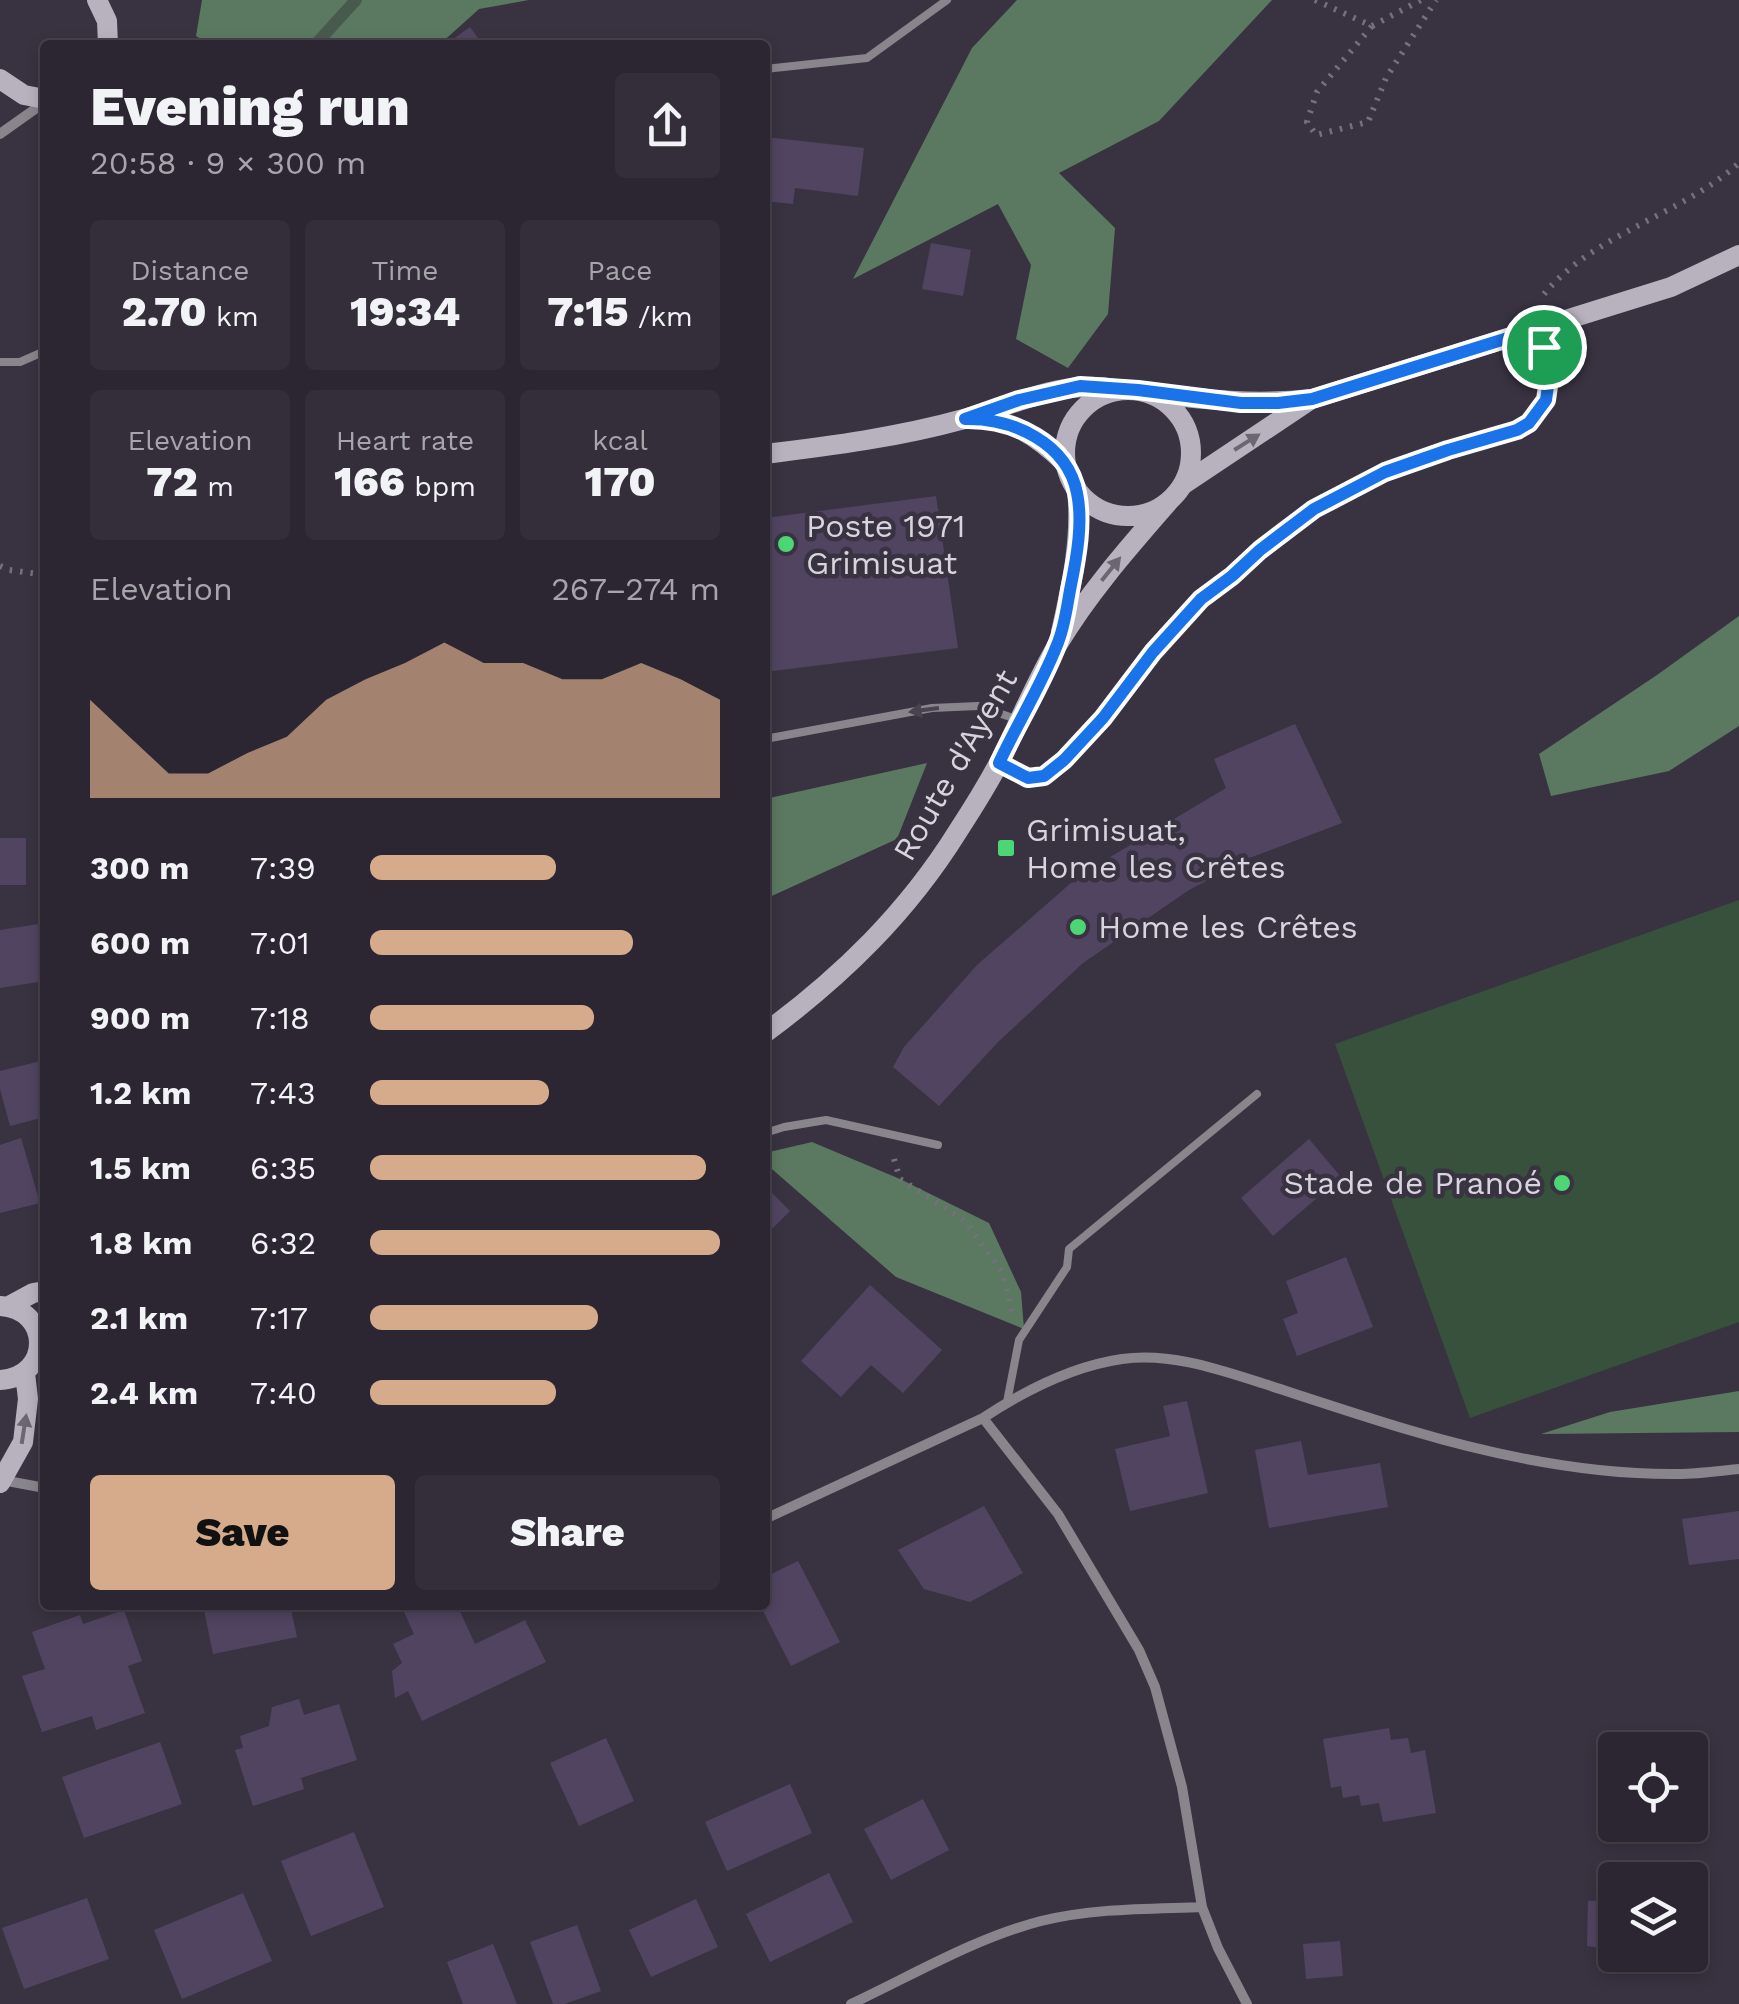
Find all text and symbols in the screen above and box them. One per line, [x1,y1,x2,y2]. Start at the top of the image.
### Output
button: share [615,73,720,178]
text: Evening run [90,74,410,138]
text: 20:58 · 9 × 300 m [90,144,366,182]
text: Distance [130,254,250,287]
text: Time [372,254,438,287]
text: Pace [588,254,652,287]
text: 2.70 [121,287,206,336]
text: 19:34 [350,287,460,336]
text: 7:15 [547,287,628,336]
text: km [206,300,259,333]
text: /km [628,300,693,333]
pin [1502,305,1587,390]
icon: arrive [1517,320,1572,375]
text: Elevation [128,424,253,457]
text: Heart rate [336,424,474,457]
text: kcal [592,424,648,457]
one-way arrow [1234,434,1261,452]
text: 72 [146,457,198,506]
text: 166 [334,457,405,506]
text: 170 [584,457,656,506]
text: m [198,470,234,503]
text: bpm [405,470,476,503]
place label: Poste 1971 Grimisuat [806,507,965,582]
marker: Poste 1971 Grimisuat [775,533,797,555]
one-way arrow [1100,557,1121,582]
text: Elevation [90,570,233,608]
text: 267–274 m [551,570,720,608]
street label: Route d'Ayent [885,663,1025,867]
one-way arrow [908,702,940,718]
place label: Grimisuat, Home les Crêtes [1026,811,1286,886]
marker: Grimisuat, Home les Crêtes [995,837,1017,859]
text: 300 m [90,849,189,887]
text: 7:39 [250,849,316,887]
place label: Home les Crêtes [1098,908,1358,946]
marker: Home les Crêtes [1067,916,1089,938]
text: 600 m [90,924,190,962]
text: 7:01 [250,924,310,962]
text: 900 m [90,999,190,1037]
text: 7:18 [250,999,310,1037]
text: 1.2 km [90,1074,191,1112]
text: 7:43 [250,1074,316,1112]
text: 1.5 km [90,1149,191,1187]
text: 6:35 [250,1149,316,1187]
place label: Stade de Pranoé [1283,1164,1542,1202]
marker: Stade de Pranoé [1551,1172,1573,1194]
text: 1.8 km [90,1224,192,1262]
text: 6:32 [250,1224,316,1262]
text: 2.1 km [90,1299,188,1337]
text: 7:17 [250,1299,308,1337]
text: 2.4 km [90,1374,198,1412]
text: 7:40 [250,1374,317,1412]
one-way arrow [16,1412,32,1444]
button: Save [90,1475,395,1590]
button: Share [415,1475,720,1590]
map controls [1598,1732,1708,1972]
button: locate [1598,1732,1708,1842]
button: layers [1598,1862,1708,1972]

